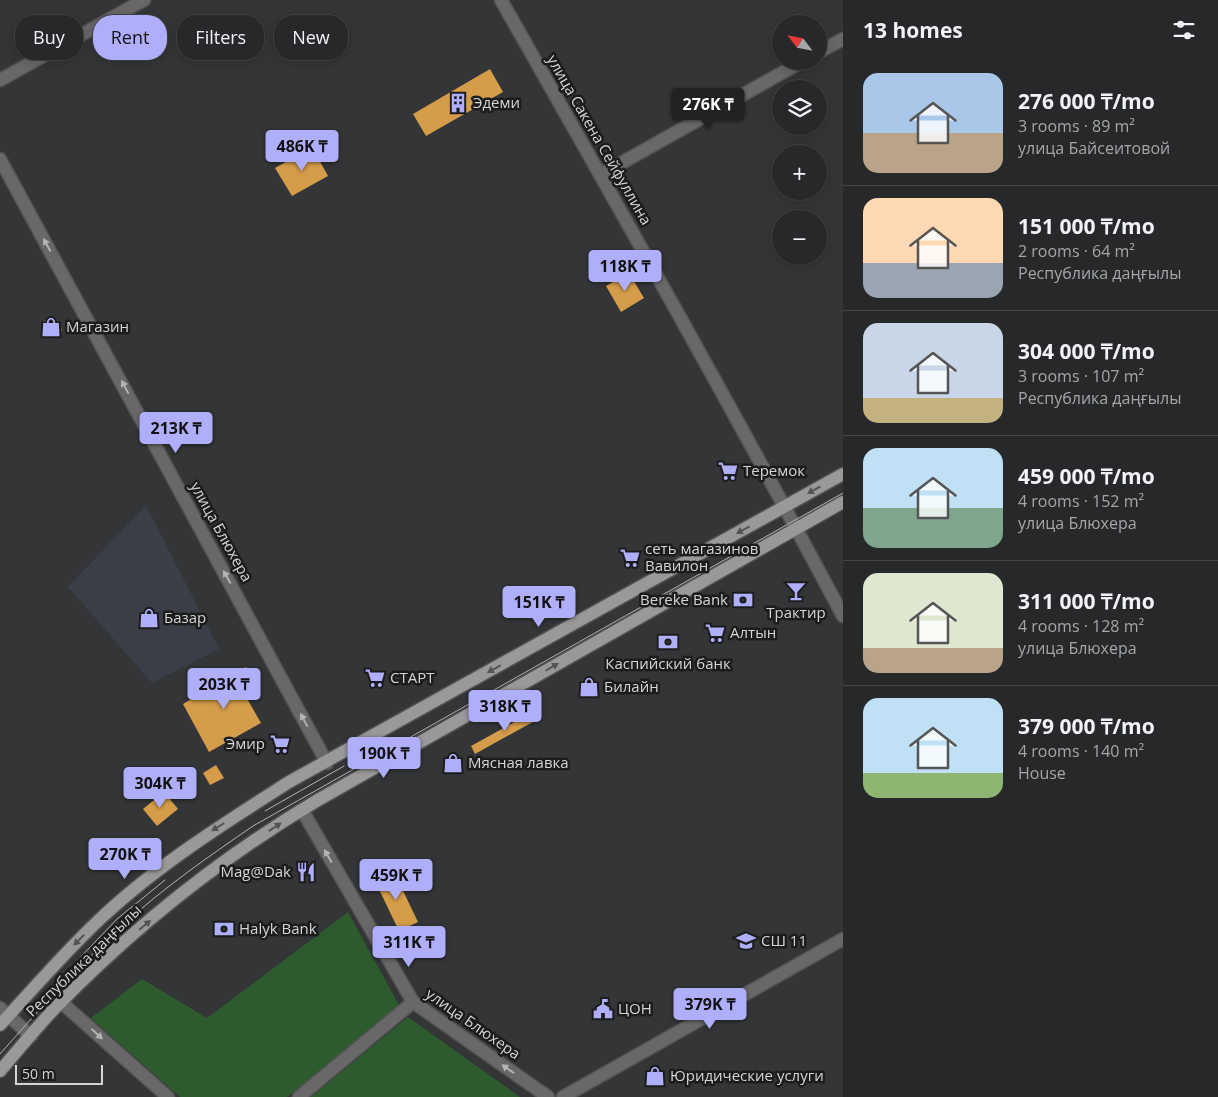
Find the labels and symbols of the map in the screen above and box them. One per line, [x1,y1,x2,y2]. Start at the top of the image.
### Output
north arrow [772,15,828,70]
street label: улица Сакена Сейфуллина [543,51,657,228]
pin: 276K ₸ [667,88,749,130]
building icon: Эдеми [447,92,469,114]
place label: Эдеми [473,92,520,112]
pin: 486K ₸ [261,130,343,172]
one-way arrow [43,238,52,251]
pin: 118K ₸ [584,250,666,292]
shop icon: Магазин [40,316,62,338]
place label: Магазин [66,316,129,336]
one-way arrow [121,380,129,395]
pin: 213K ₸ [135,412,217,454]
supermarket icon: Теремок [717,460,739,482]
place label: Теремок [743,460,805,480]
street label: улица Блюхера [186,478,258,585]
one-way arrow [807,486,822,494]
one-way arrow [736,526,750,534]
place label: сеть магазинов Вавилон [645,538,758,575]
supermarket icon: сеть магазинов Вавилон [619,547,641,569]
one-way arrow [223,569,231,584]
bar icon: Трактир [785,580,807,602]
pin: 151K ₸ [498,586,580,628]
place label: Bereke Bank [640,589,728,609]
bank icon: Bereke Bank [732,589,754,611]
place label: Трактир [766,602,826,622]
shop icon: Базар [138,607,160,629]
place label: Базар [164,607,206,627]
supermarket icon: Алтын [704,622,726,644]
place label: Алтын [730,622,776,642]
bank icon: Каспийский банк [657,631,679,653]
place label: Каспийский банк [605,653,731,673]
one-way arrow [544,663,559,671]
one-way arrow [487,665,502,673]
supermarket icon: СТАРТ [364,667,386,689]
place label: СТАРТ [390,667,435,687]
pin: 203K ₸ [183,668,265,710]
shop icon: Билайн [578,676,600,698]
place label: Билайн [604,676,659,696]
pin: 318K ₸ [464,690,546,732]
one-way arrow [300,712,308,727]
place label: Эмир [226,733,265,753]
supermarket icon: Эмир [269,733,291,755]
pin: 190K ₸ [343,736,425,779]
shop icon: Мясная лавка [442,752,464,774]
place label: Мясная лавка [468,752,569,772]
pin: 304K ₸ [119,766,201,809]
one-way arrow [212,822,225,832]
one-way arrow [268,823,282,832]
pin: 270K ₸ [84,838,166,880]
one-way arrow [324,850,333,863]
pin: 459K ₸ [355,858,437,901]
place label: Mag@Dak [220,861,291,881]
restaurant icon: Mag@Dak [295,861,317,883]
street label: Республика даңғылы [21,900,145,1021]
bank icon: Halyk Bank [213,918,235,940]
place label: Halyk Bank [239,918,317,938]
one-way arrow [138,919,151,930]
pin: 311K ₸ [368,926,450,968]
school or university icon: СШ 11 [735,930,757,952]
place label: СШ 11 [761,930,807,950]
one-way arrow [73,934,85,946]
street label: улица Блюхера [422,983,525,1063]
pin: 379K ₸ [669,988,751,1030]
public building icon: ЦОН [592,998,614,1020]
place label: ЦОН [618,998,652,1018]
one-way arrow [91,1028,103,1040]
scale bar [15,1062,102,1085]
one-way arrow [501,1064,515,1074]
shop icon: Юридические услуги [644,1065,666,1087]
place label: Юридические услуги [670,1065,824,1085]

